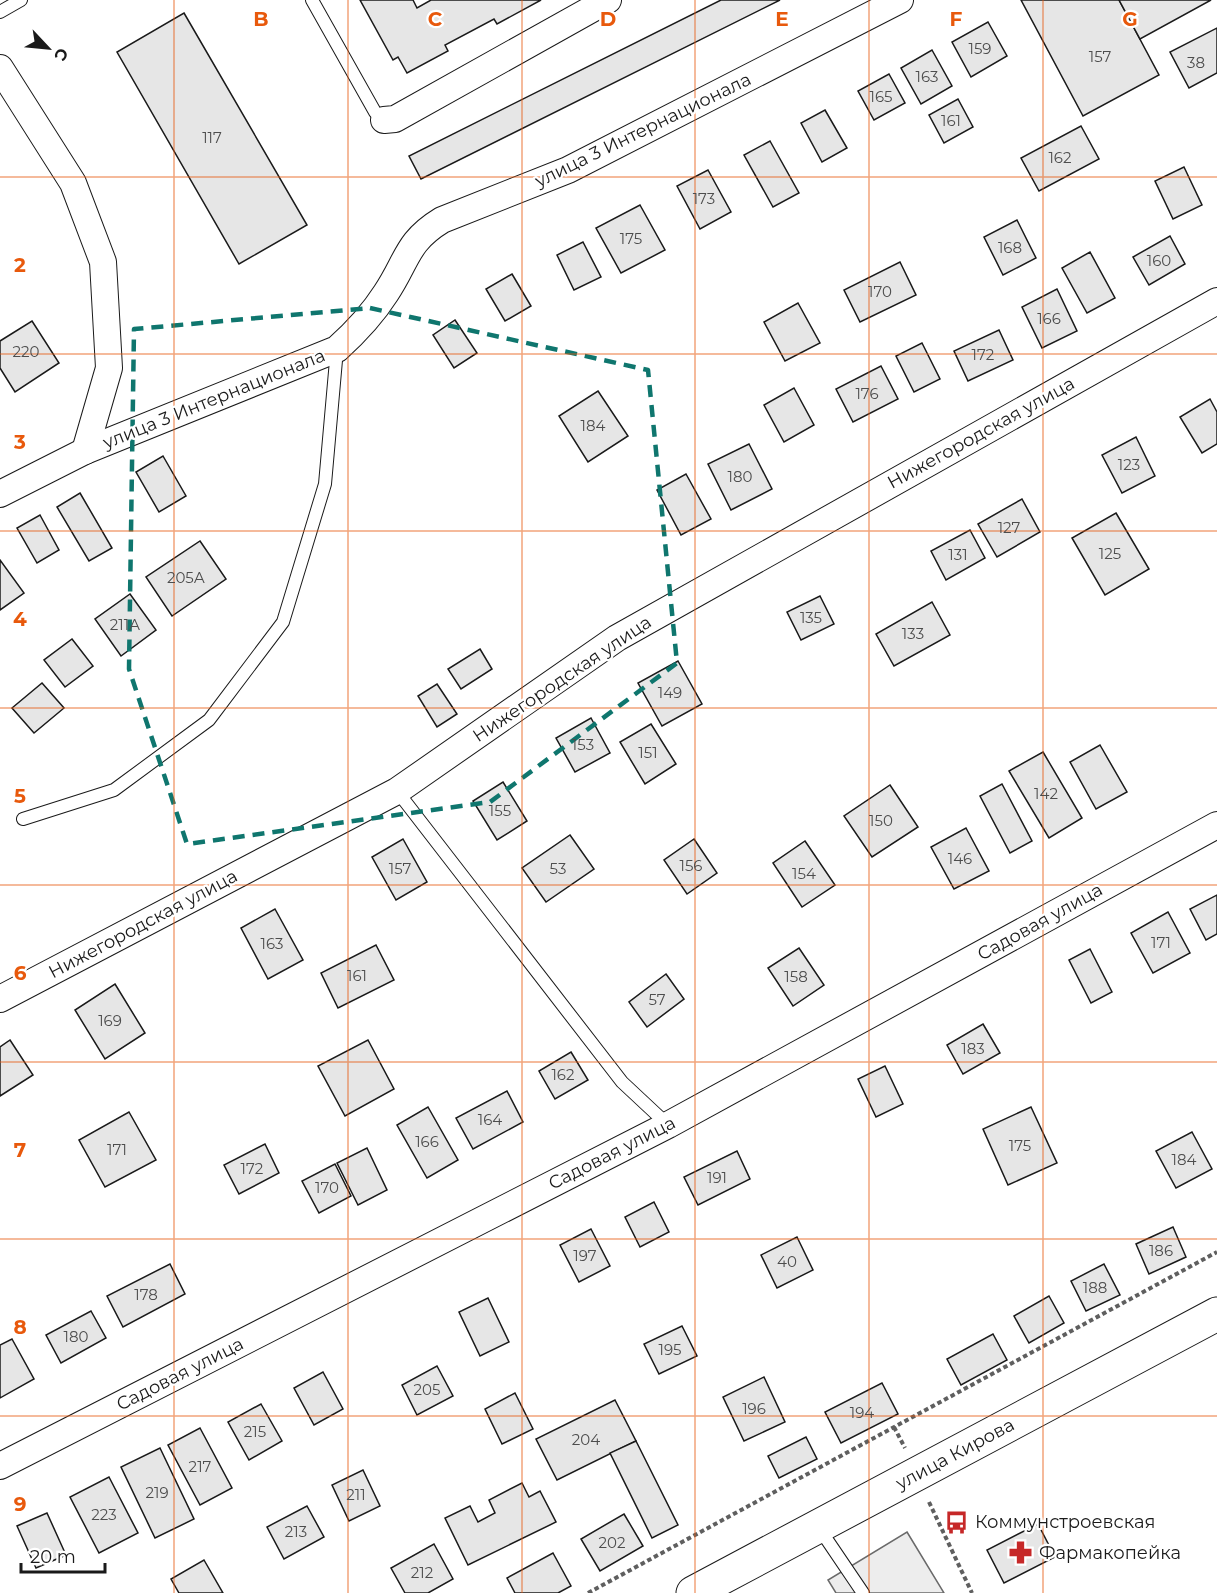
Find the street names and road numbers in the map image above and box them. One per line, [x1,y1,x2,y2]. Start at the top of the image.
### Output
street label: улица 3 Интернационала [530,68,755,192]
street label: улица 3 Интернационала [99,344,328,454]
street label: Нижегородская улица [884,372,1078,494]
street label: Нижегородская улица [469,611,655,747]
street label: Нижегородская улица [45,865,241,983]
street label: Садовая улица [974,879,1106,965]
street label: Садовая улица [545,1111,679,1195]
street label: Садовая улица [113,1332,247,1416]
street label: улица Кирова [891,1414,1018,1495]

